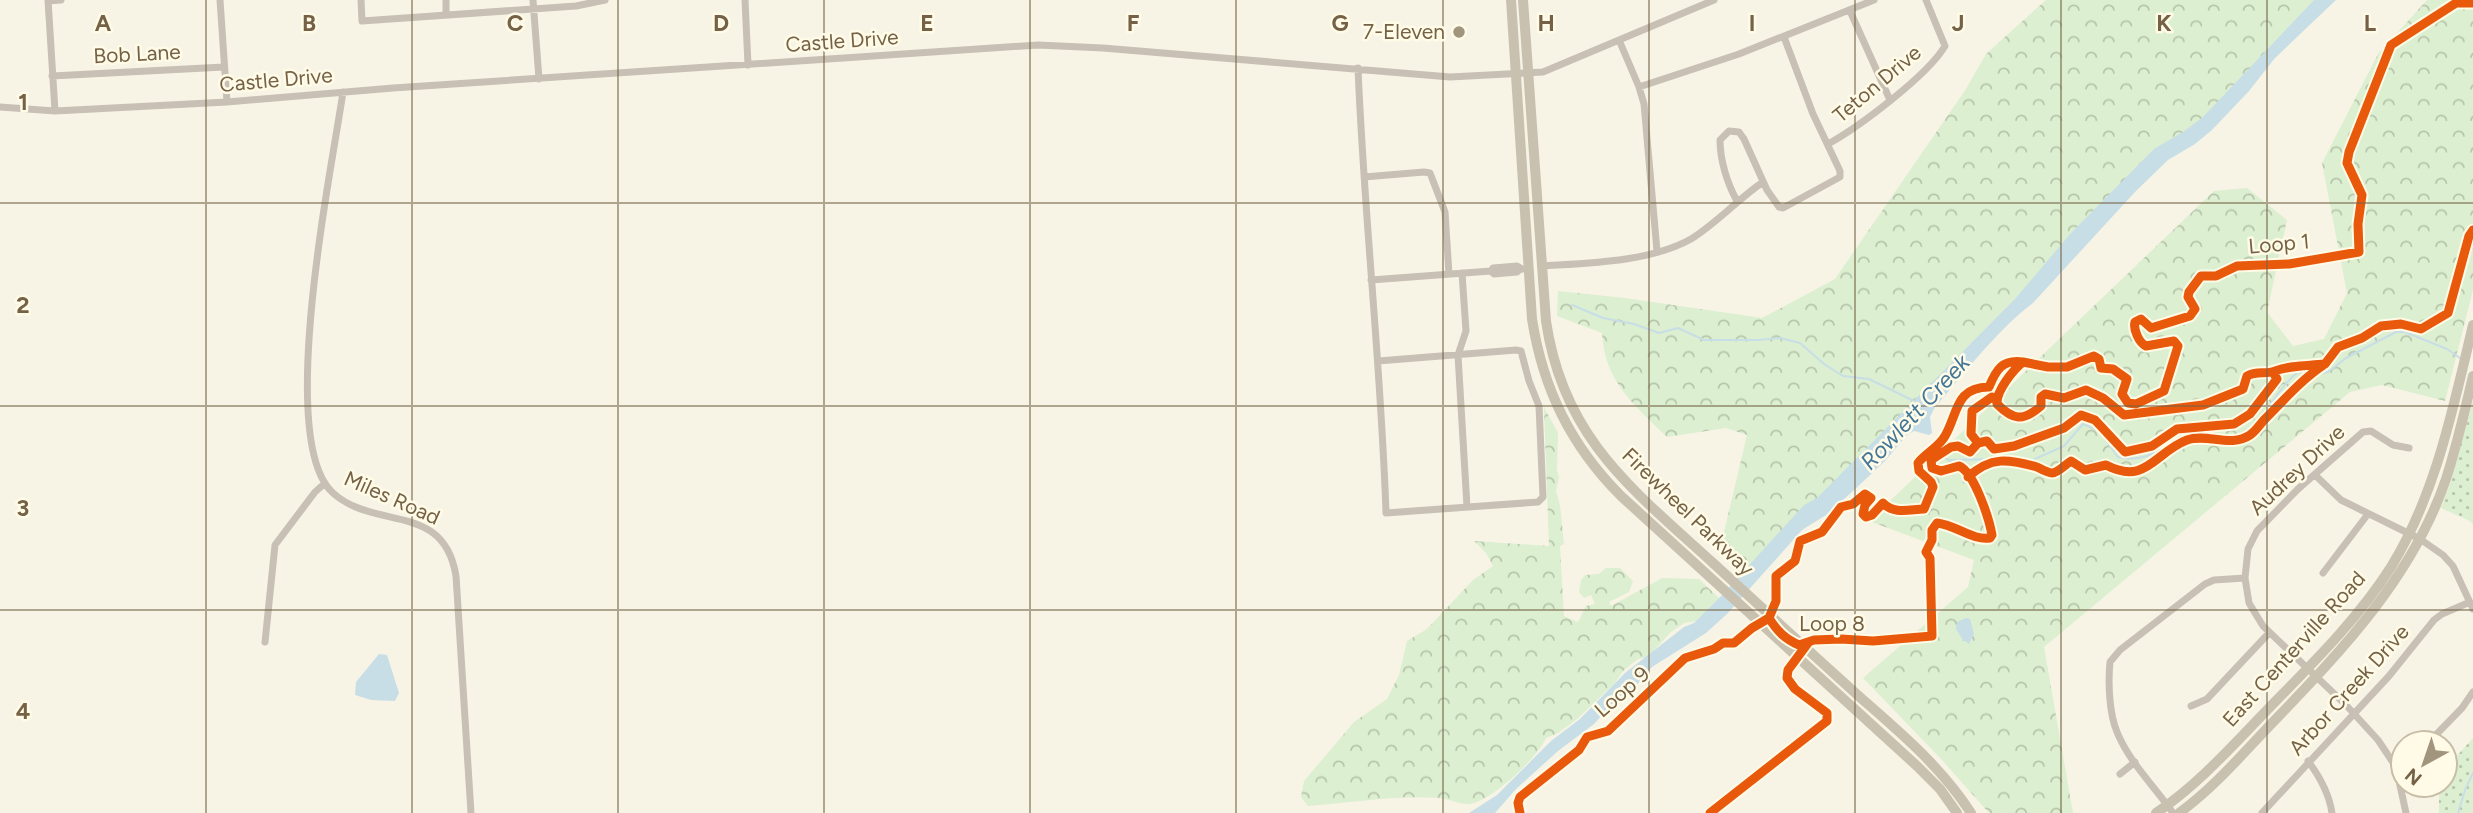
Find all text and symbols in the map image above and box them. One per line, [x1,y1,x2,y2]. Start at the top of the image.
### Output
text: A [95,9,112,37]
text: B [302,9,316,37]
text: C [507,9,524,37]
text: D [713,9,729,37]
text: E [920,9,934,37]
text: F [1127,9,1140,37]
text: G [1331,9,1349,37]
text: H [1537,9,1555,37]
text: I [1749,9,1755,37]
text: J [1952,9,1964,37]
text: K [2156,9,2172,37]
text: L [2364,9,2376,37]
place label: 7-Eleven [1363,19,1445,44]
street label: Castle Drive [785,24,899,57]
marker: 7-Eleven [1451,24,1467,40]
street label: Bob Lane [93,39,181,68]
street label: Teton Drive [1828,40,1926,128]
street label: Castle Drive [218,62,334,97]
text: 1 [18,88,28,116]
street label: Loop 1 [2247,228,2311,259]
text: 2 [16,291,30,319]
water label: Rowlett Creek [1854,348,1976,475]
street label: Audrey Drive [2244,419,2350,520]
street label: Firewheel Parkway [1617,442,1759,581]
street label: Miles Road [341,465,444,530]
text: 3 [17,494,29,522]
street label: East Centerville Road [2217,566,2370,732]
street label: Loop 8 [1799,611,1865,636]
street label: Arbor Creek Drive [2283,619,2414,760]
street label: Loop 9 [1589,661,1654,722]
text: 4 [16,697,30,725]
north arrow [2389,729,2459,799]
text: N [2400,763,2426,790]

